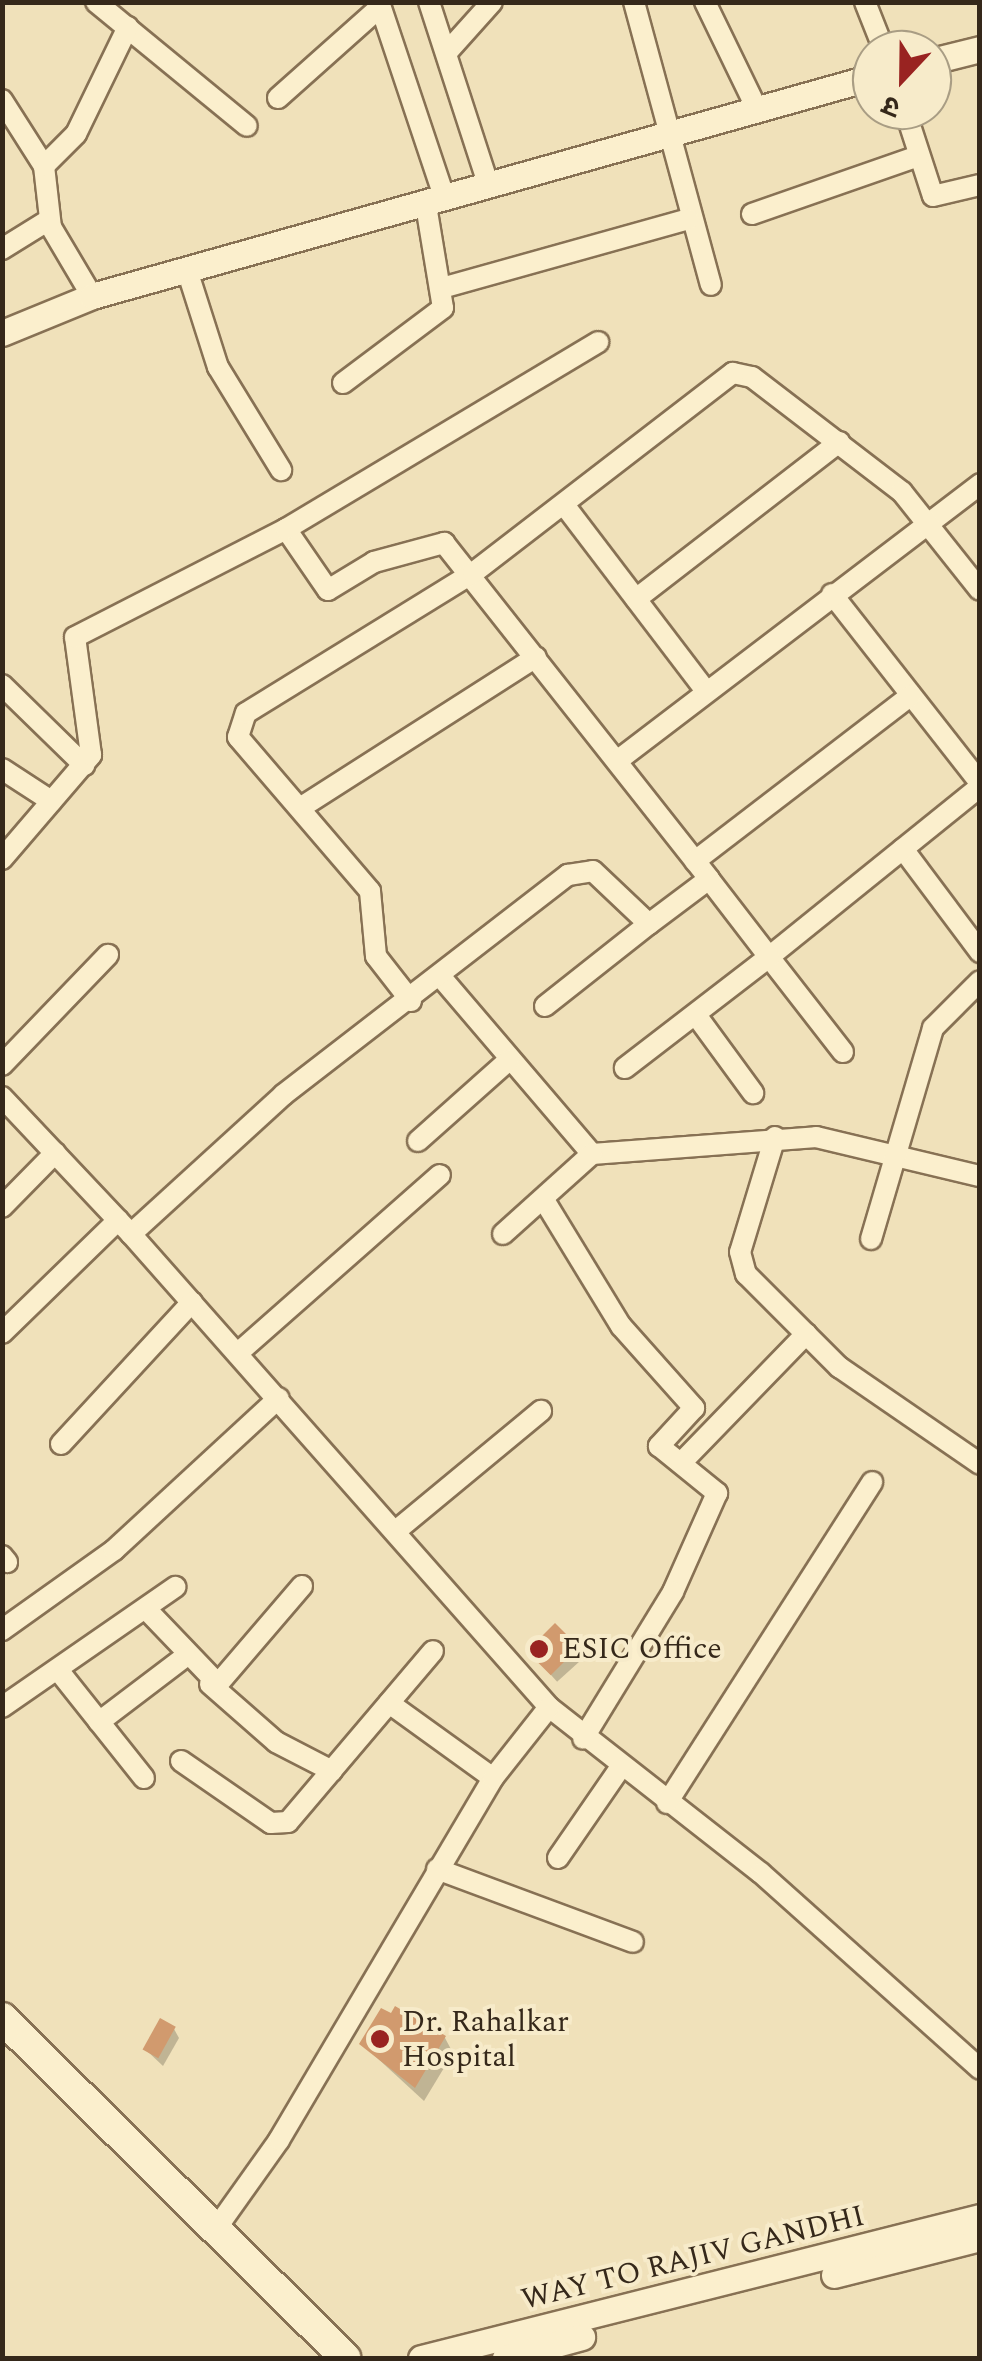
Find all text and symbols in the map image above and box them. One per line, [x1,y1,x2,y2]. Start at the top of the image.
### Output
north arrow [852,30,952,130]
text: उ [876,83,907,129]
place label: ESIC Office [562,1631,722,1667]
marker: ESIC Office [526,1636,552,1662]
place label: Dr. Rahalkar Hospital [402,2004,569,2074]
marker: Dr. Rahalkar Hospital [367,2026,393,2052]
street label: WAY TO RAJIV GANDHI [518,2198,868,2318]

